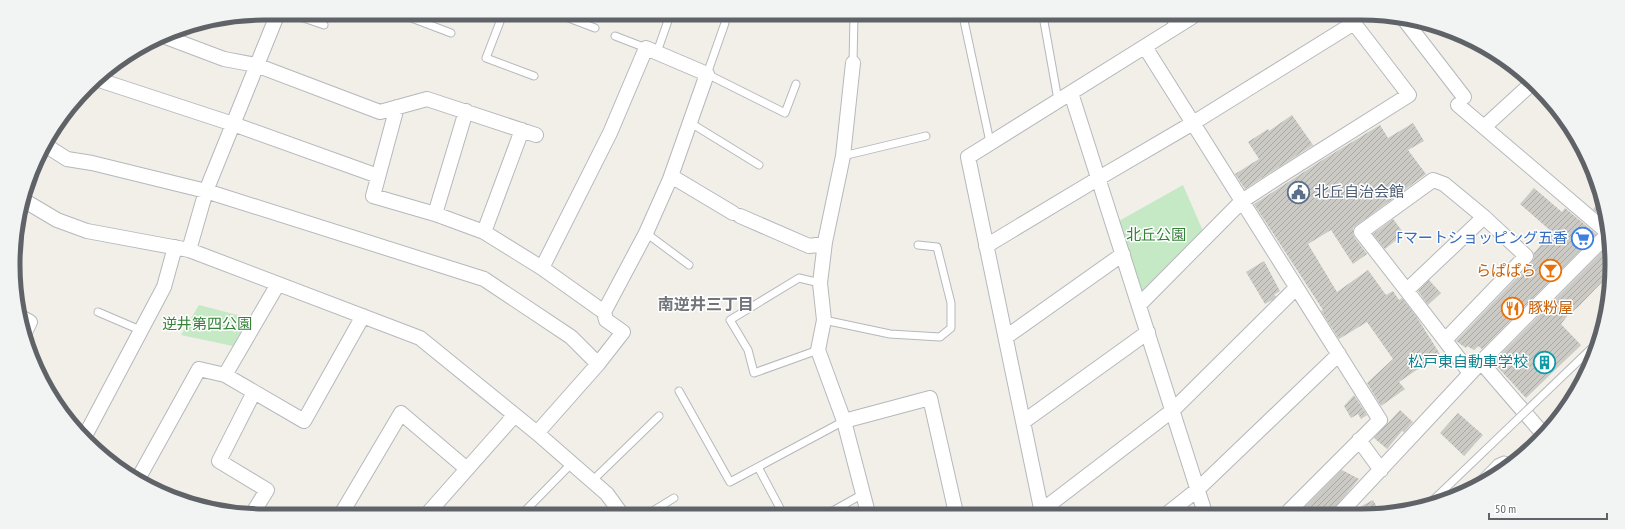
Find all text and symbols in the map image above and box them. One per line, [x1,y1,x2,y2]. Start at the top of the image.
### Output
public building icon: 北丘自治会館 [1285,179,1311,205]
place label: 北丘自治会館 [1314,182,1404,201]
park label: 北丘公園 [1126,225,1186,244]
supermarket icon: Fマートショッピング五香 [1570,225,1596,251]
place label: Fマートショッピング五香 [1397,228,1568,247]
bar icon: らぱぱら [1538,258,1564,284]
place label: らぱぱら [1476,261,1536,280]
district label: 南逆井三丁目 [658,294,754,314]
restaurant icon: 豚粉屋 [1500,295,1526,321]
place label: 豚粉屋 [1528,298,1573,317]
park label: 逆井第四公園 [162,314,252,333]
building icon: 松戸東自動車学校 [1531,349,1557,375]
place label: 松戸東自動車学校 [1408,352,1528,371]
scale bar [1489,495,1607,521]
text: 50 m [1495,501,1516,516]

